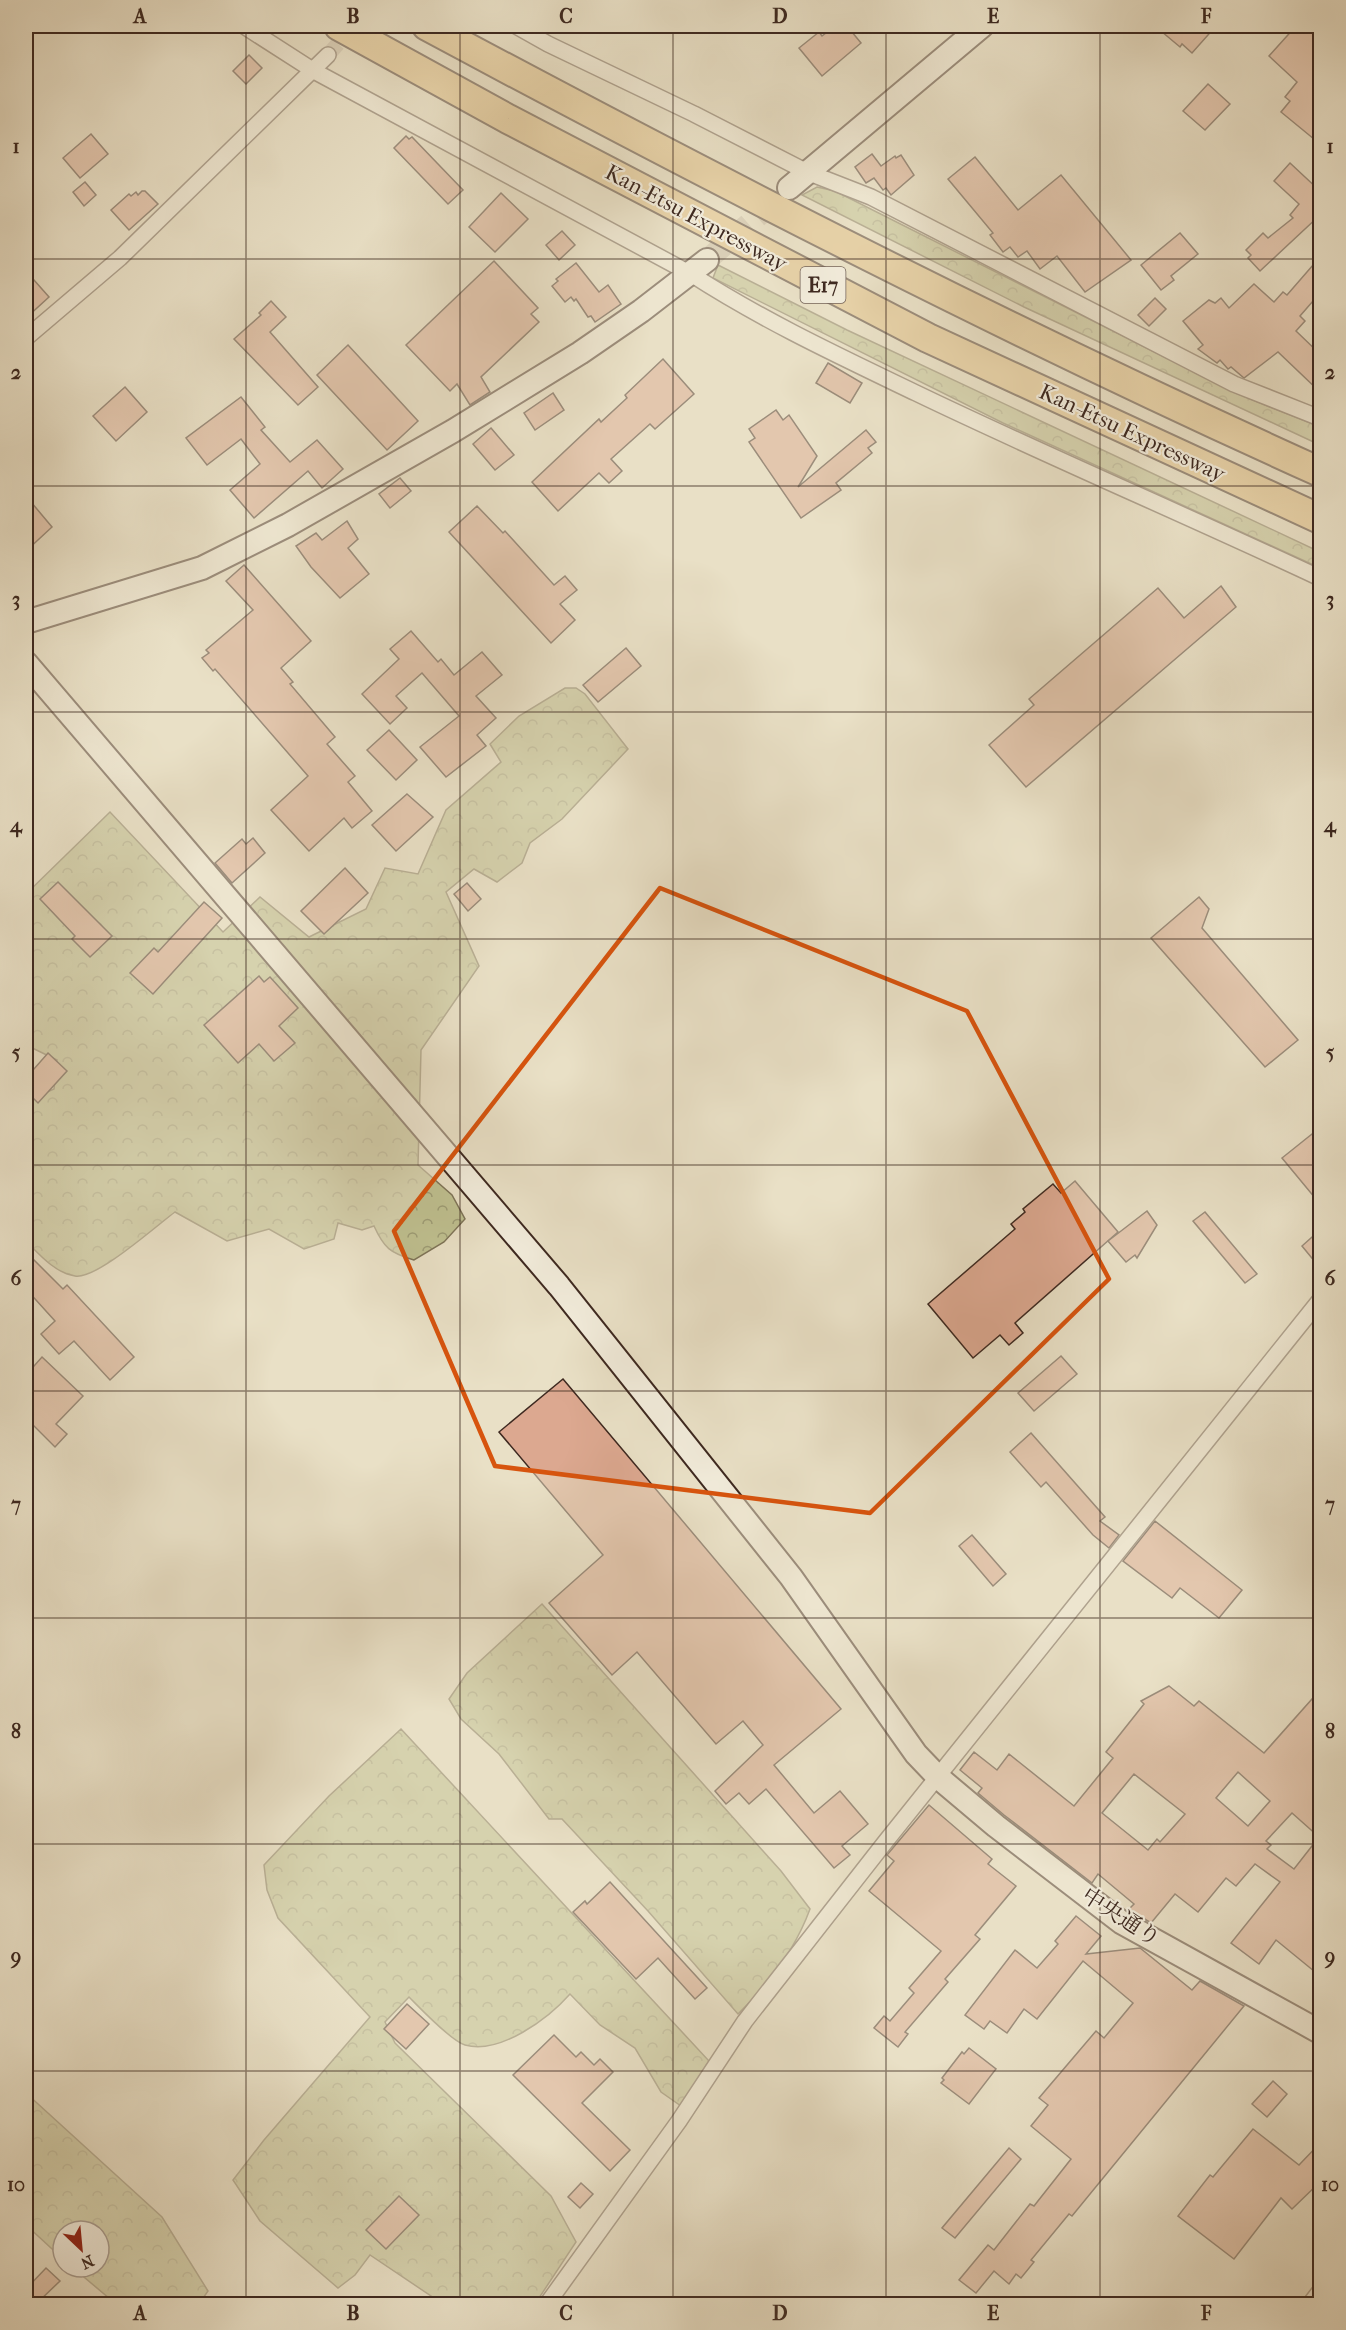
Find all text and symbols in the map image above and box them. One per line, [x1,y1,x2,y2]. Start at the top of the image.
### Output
text: A [132,5,148,28]
text: B [346,5,360,28]
text: C [559,5,573,28]
text: D [772,5,788,28]
text: E [987,5,999,28]
text: F [1200,5,1212,28]
text: 1 [12,135,20,158]
text: 1 [1326,135,1334,158]
street label: Kan-Etsu Expressway [601,159,792,278]
road number: E17 [800,267,846,303]
text: 2 [11,361,21,384]
text: 2 [1325,361,1335,384]
street label: Kan-Etsu Expressway [1035,379,1230,488]
text: 3 [12,588,20,611]
text: 3 [1326,588,1334,611]
text: 4 [9,814,23,838]
text: 4 [1323,814,1337,838]
text: 5 [12,1041,21,1064]
text: 5 [1326,1041,1335,1064]
text: 6 [11,1267,23,1290]
text: 6 [1325,1267,1337,1290]
text: 7 [10,1493,21,1516]
text: 7 [1324,1493,1335,1516]
text: 8 [11,1720,21,1743]
text: 8 [1325,1720,1335,1743]
street label: 中央通り [1077,1882,1165,1952]
text: 9 [10,1946,21,1969]
text: 9 [1324,1946,1335,1969]
text: 10 [7,2173,25,2196]
text: 10 [1321,2173,1339,2196]
north arrow [51,2219,111,2279]
text: N [77,2251,97,2274]
text: A [132,2302,148,2325]
text: B [346,2302,360,2325]
text: C [559,2302,573,2325]
text: D [772,2302,788,2325]
text: E [987,2302,999,2325]
text: F [1200,2302,1212,2325]

